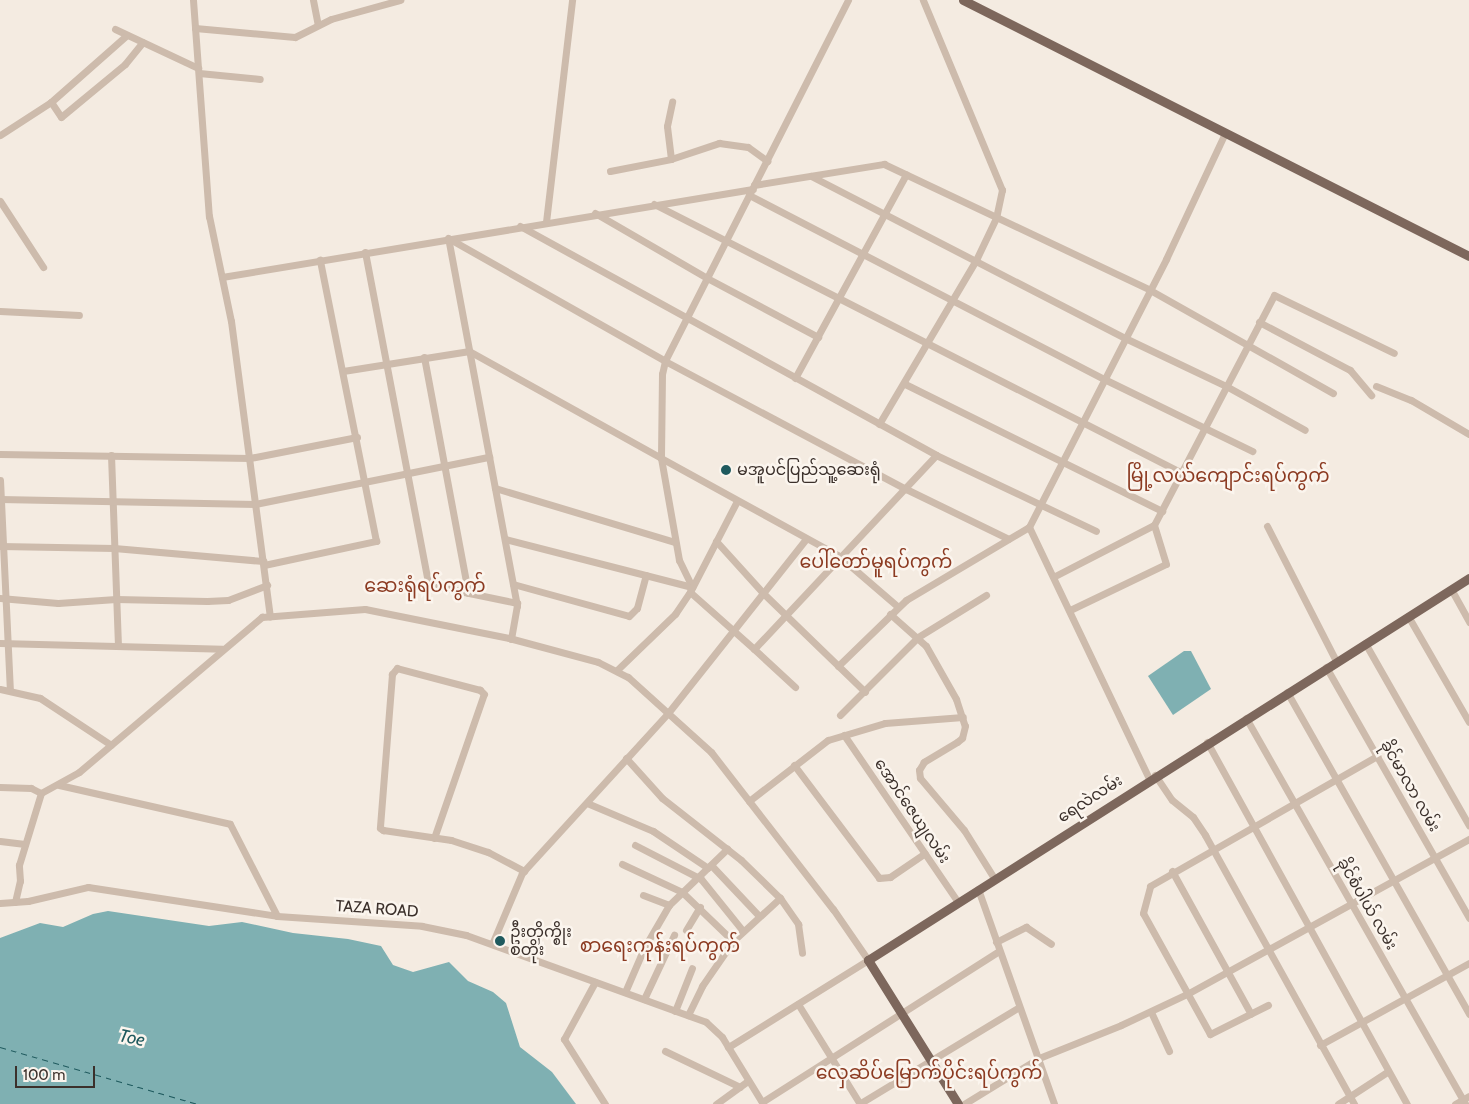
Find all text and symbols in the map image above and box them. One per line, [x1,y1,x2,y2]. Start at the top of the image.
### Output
place label: မအူပင်ပြည်သူ့ဆေးရုံ [737,460,881,480]
marker: မအူပင်ပြည်သူ့ဆေးရုံ [719,463,733,477]
district label: မြို့လယ်ကျောင်းရပ်ကွက် [1126,465,1330,487]
district label: ပေါ်တော်မူရပ်ကွက် [800,551,952,573]
district label: ဆေးရုံရပ်ကွက် [364,575,486,597]
street label: ခိုင်မာလာ လမ်း [1376,737,1444,835]
street label: အောင်ဇေယျလမ်း [870,755,954,867]
street label: ရေလဲလမ်း [1054,771,1126,827]
street label: ခိုင်စံပါယ် လမ်း [1333,855,1401,953]
street label: TAZA ROAD [335,897,419,921]
place label: ဦးတိုက္စိုး စတိုး [510,922,572,960]
marker: ဦးတိုက္စိုး စတိုး [494,935,506,947]
district label: စာရေးကုန်းရပ်ကွက် [580,935,740,957]
water label: Toe [117,1025,147,1051]
scale bar [18,1056,98,1088]
district label: လှေဆိပ်မြောက်ပိုင်းရပ်ကွက် [816,1062,1042,1084]
text: 100 m [23,1066,65,1084]

